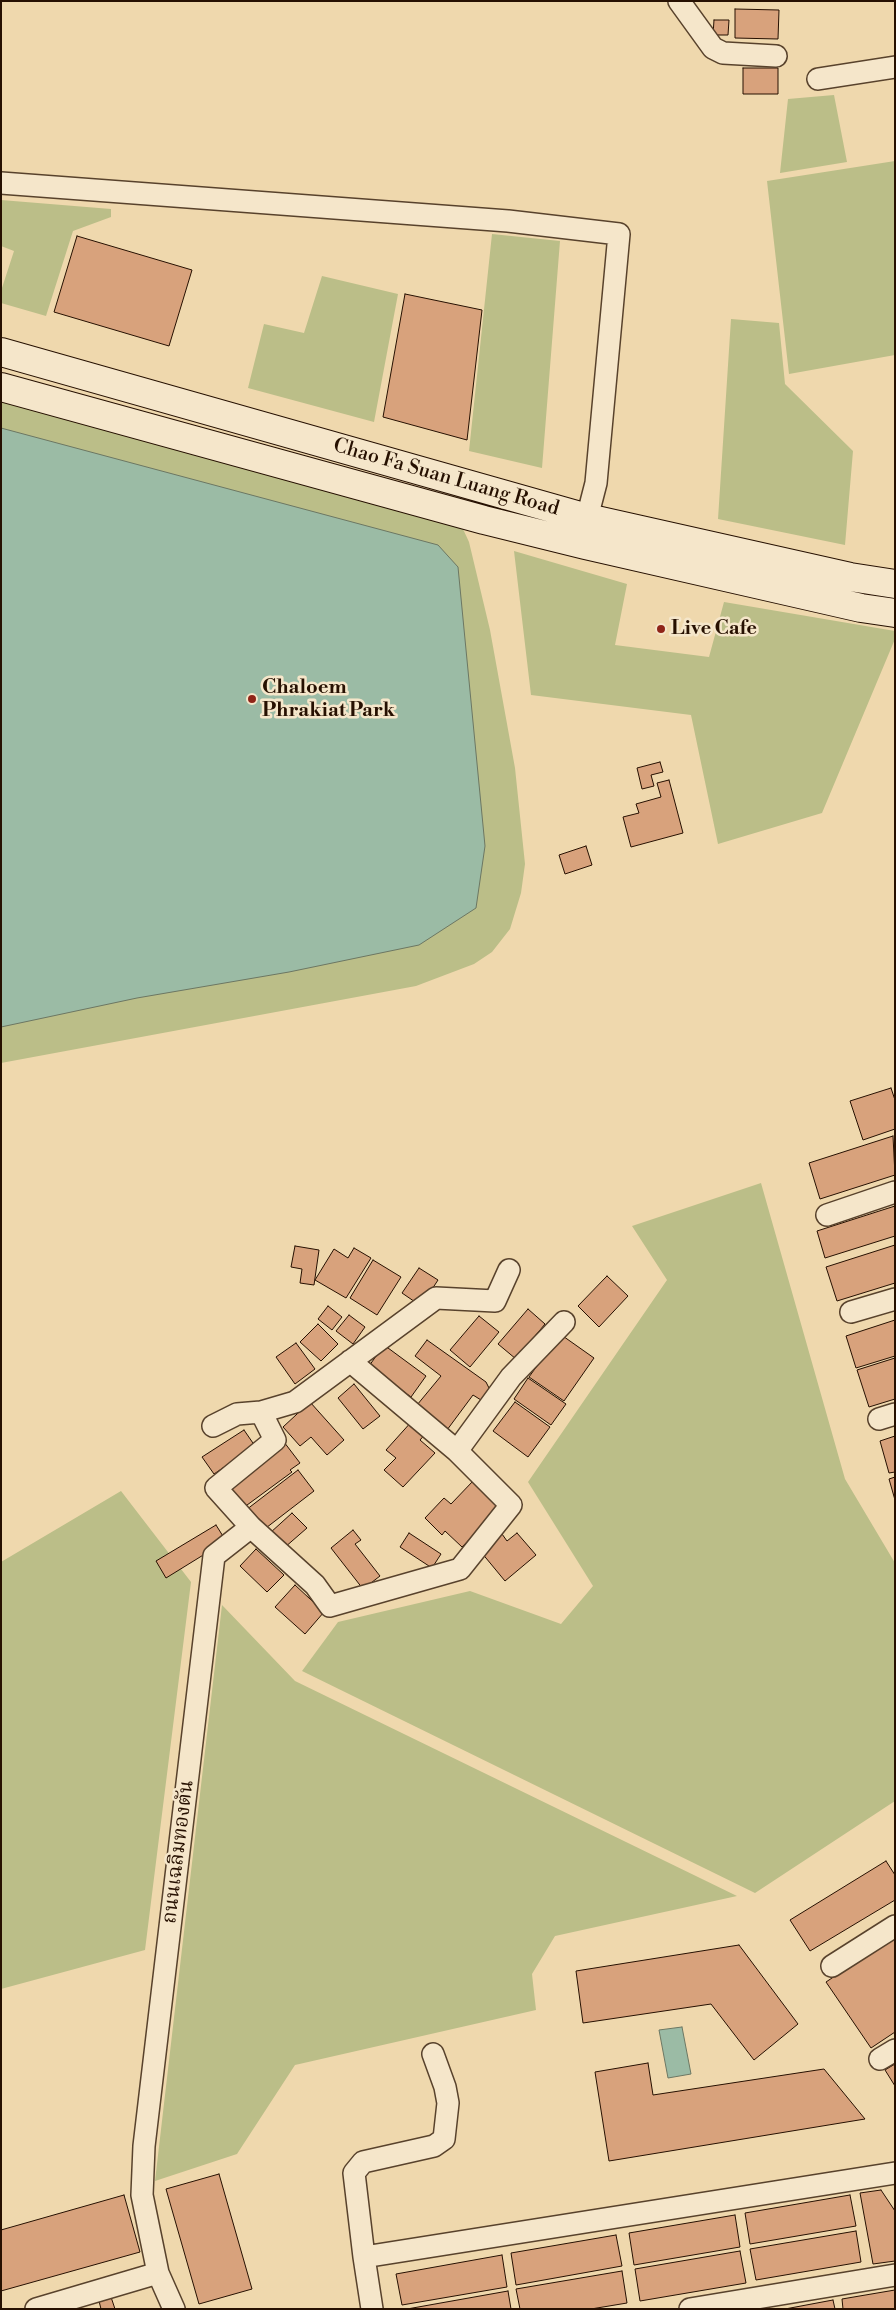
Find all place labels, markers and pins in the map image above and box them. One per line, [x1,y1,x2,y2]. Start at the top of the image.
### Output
place label: Live Cafe [671,617,757,641]
marker: Live Cafe [655,623,667,635]
place label: Chaloem Phrakiat Park [262,676,395,723]
marker: Chaloem Phrakiat Park [246,693,258,705]

